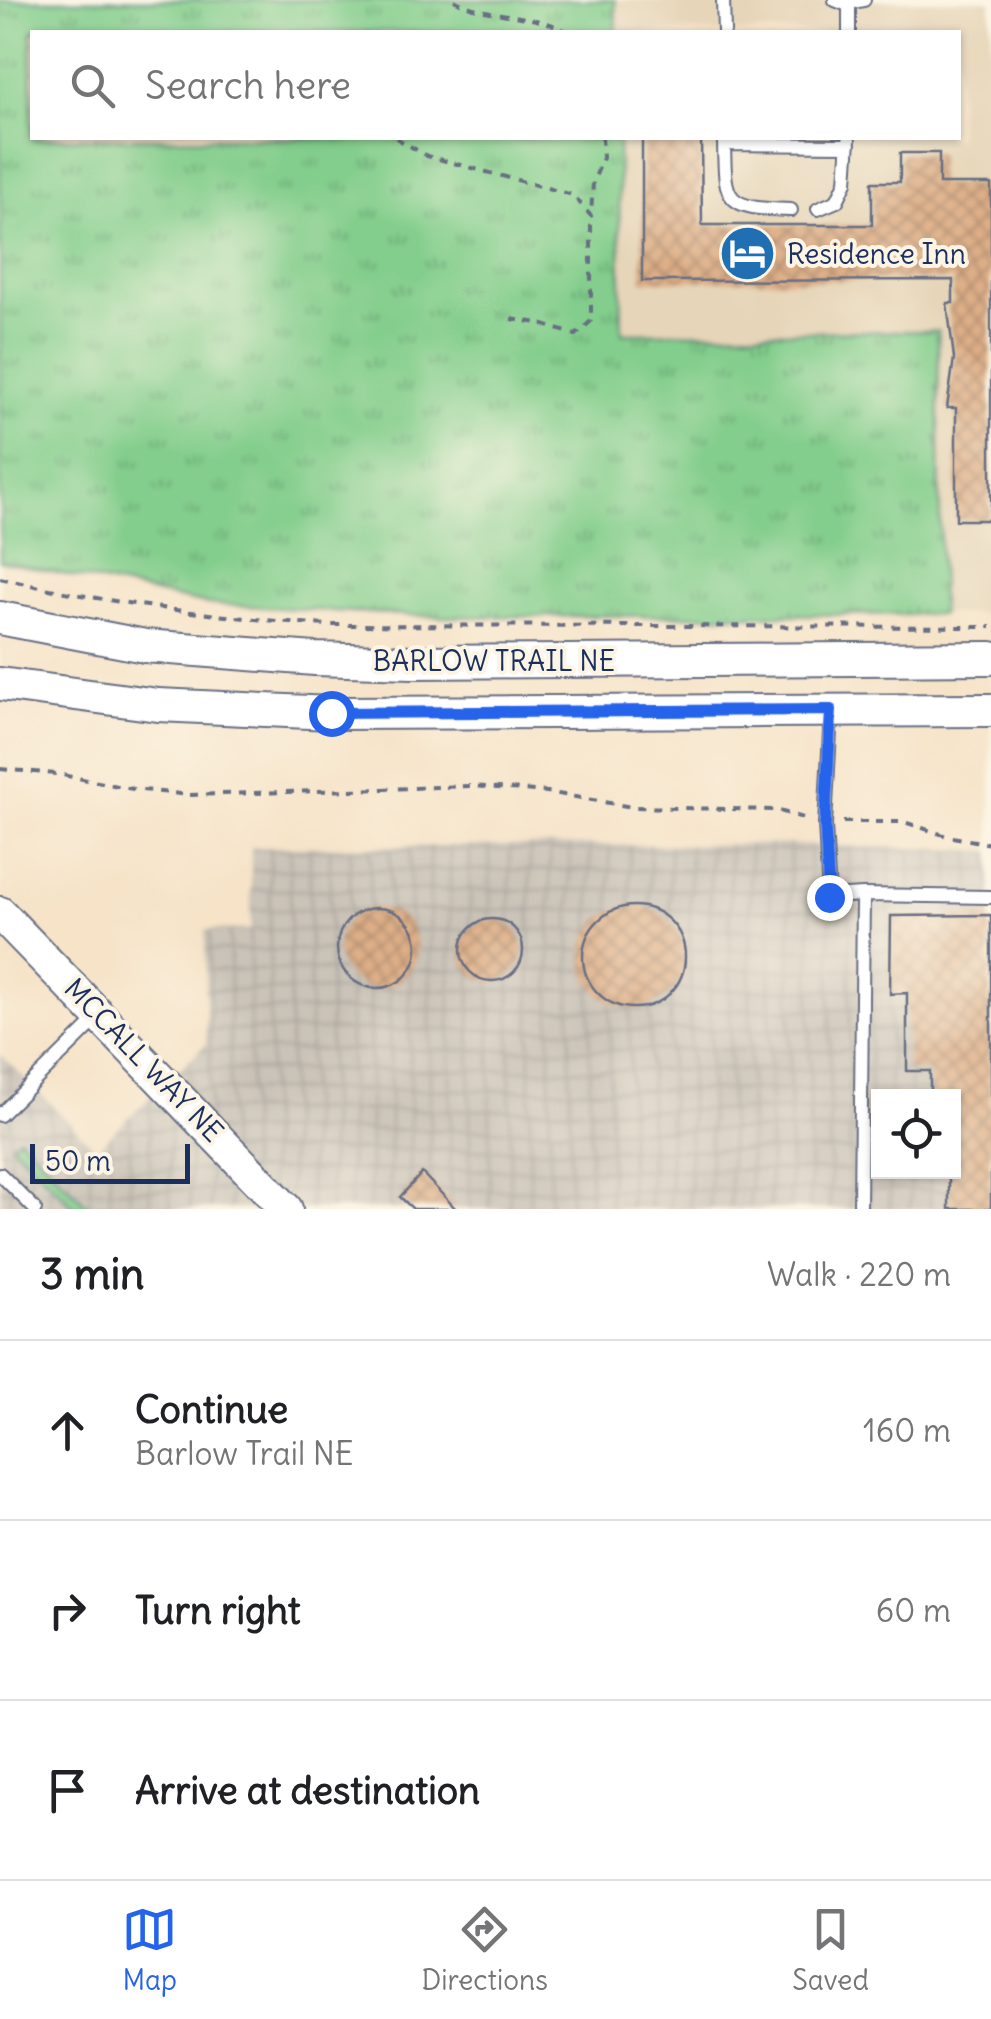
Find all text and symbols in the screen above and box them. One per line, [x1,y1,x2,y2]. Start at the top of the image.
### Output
search box [30,30,961,140]
icon: search [65,58,120,113]
text: Search here [145,62,351,109]
hotel icon: Residence Inn [718,224,778,284]
place label: Residence Inn [787,236,966,272]
street label: BARLOW TRAIL NE [373,643,615,679]
route start [309,691,355,737]
route end [807,875,853,921]
street label: MCCALL WAY NE [57,971,231,1149]
map controls [871,1089,961,1179]
button: locate [871,1089,961,1179]
scale bar [30,1139,190,1184]
text: 50 m [45,1143,111,1179]
text: 3 min [40,1248,144,1300]
text: Walk · 220 m [767,1254,951,1295]
text: Continue [135,1386,288,1433]
icon: ahead [40,1403,95,1458]
text: 160 m [863,1410,951,1451]
text: Barlow Trail NE [135,1433,354,1474]
icon: right [40,1583,95,1638]
text: Turn right [135,1587,301,1634]
text: 60 m [876,1590,951,1631]
icon: arrive [40,1763,95,1818]
text: Arrive at destination [135,1767,480,1814]
tab: Map [122,1902,177,1998]
tab: Directions [421,1902,548,1998]
tab: Saved [792,1902,869,1998]

